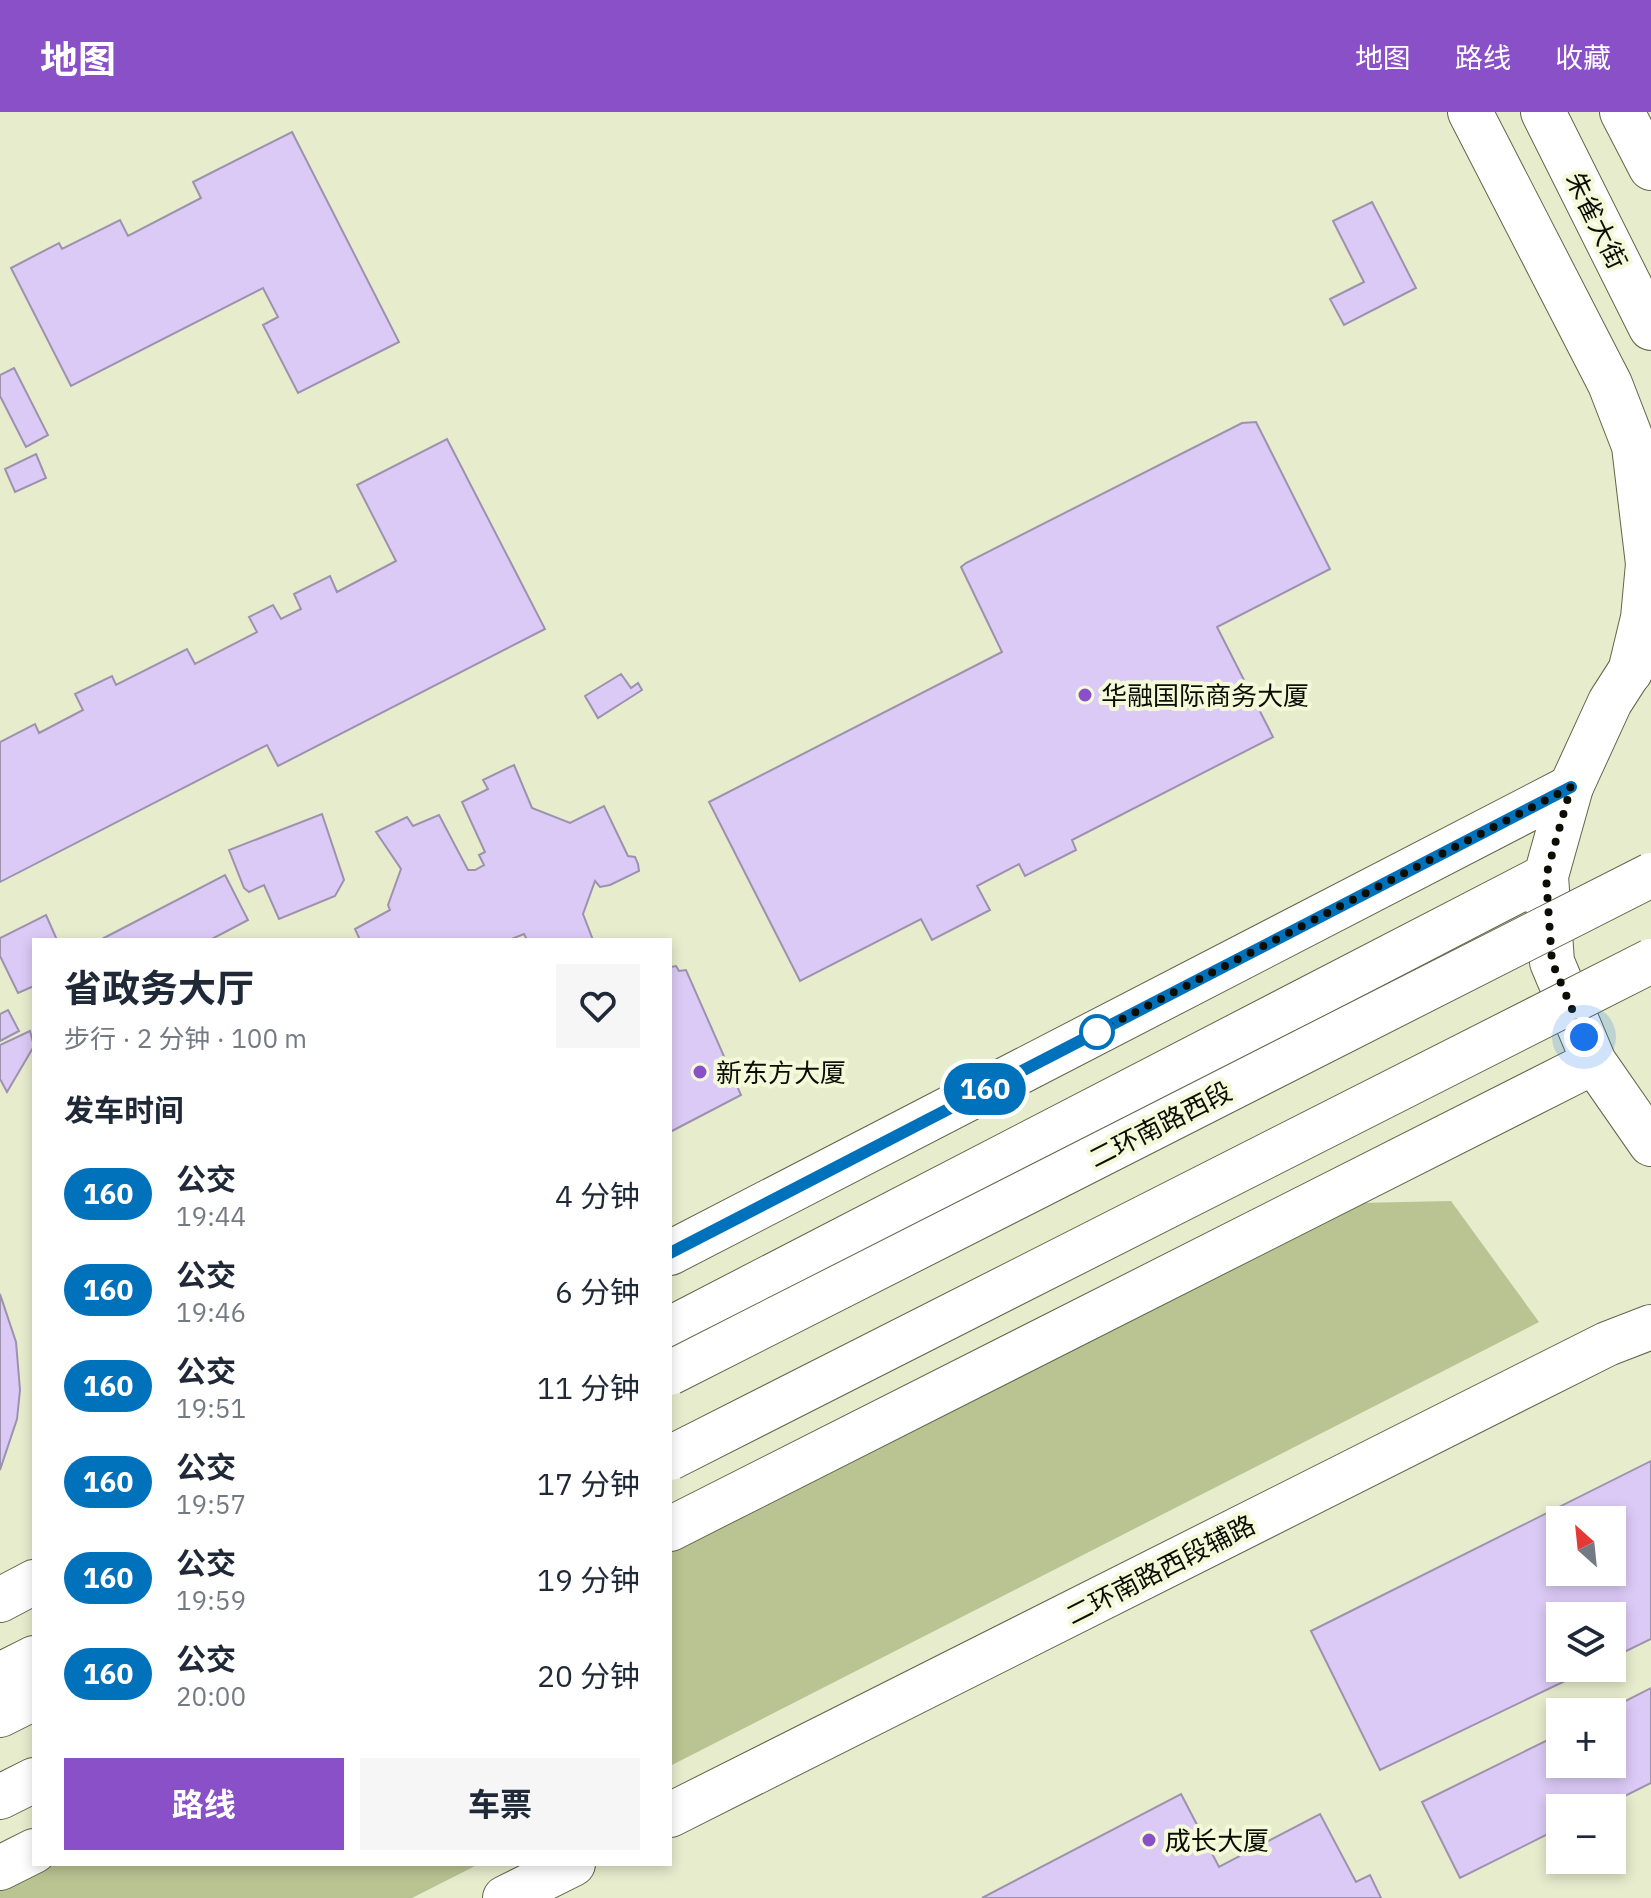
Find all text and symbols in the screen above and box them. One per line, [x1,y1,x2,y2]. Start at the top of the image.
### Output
text: 地图 [40,34,116,83]
text: 地图 [1355,39,1411,76]
text: 路线 [1455,39,1511,76]
text: 收藏 [1555,39,1611,76]
street label: 朱雀大街 [1559,166,1635,274]
place label: 华融国际商务大厦 [1101,678,1309,712]
marker: 华融国际商务大厦 [1076,686,1094,704]
text: 省政务大厅 [64,963,254,1012]
button: heart [556,964,640,1048]
unlabelled marker [1080,1015,1114,1049]
your location [1564,1017,1604,1057]
text: 步行 · 2 分钟 · 100 m [64,1021,307,1055]
place label: 新东方大厦 [716,1055,846,1089]
marker: 新东方大厦 [691,1063,709,1081]
line badge: 160 [939,1063,1031,1115]
text: 160 [960,1070,1010,1107]
street label: 二环南路西段 [1083,1073,1237,1175]
text: 发车时间 [64,1090,184,1129]
text: 公交 [176,1159,236,1198]
text: 160 [83,1175,133,1212]
text: 4 分钟 [555,1176,640,1215]
text: 19:44 [176,1199,246,1233]
text: 公交 [176,1255,236,1294]
text: 160 [83,1271,133,1308]
text: 6 分钟 [555,1272,640,1311]
text: 19:46 [176,1295,246,1329]
text: 公交 [176,1351,236,1390]
text: 160 [83,1367,133,1404]
text: 11 分钟 [537,1368,640,1407]
text: 19:51 [176,1391,246,1425]
text: 公交 [176,1447,236,1486]
text: 160 [83,1463,133,1500]
text: 17 分钟 [537,1464,640,1503]
text: 19:57 [176,1487,246,1521]
north arrow [1546,1506,1626,1586]
map controls [1546,1506,1626,1874]
street label: 二环南路西段辅路 [1060,1507,1260,1631]
text: 公交 [176,1543,236,1582]
text: 160 [83,1559,133,1596]
text: 19 分钟 [537,1560,640,1599]
text: 19:59 [176,1583,246,1617]
button: layers [1546,1602,1626,1682]
text: 公交 [176,1639,236,1678]
text: 160 [83,1655,133,1692]
text: 20 分钟 [537,1656,640,1695]
text: 20:00 [176,1679,246,1713]
button: + [1546,1698,1626,1778]
button: 路线 [64,1758,344,1850]
button: 车票 [360,1758,640,1850]
button: − [1546,1794,1626,1874]
place label: 成长大厦 [1165,1823,1269,1857]
marker: 成长大厦 [1140,1831,1158,1849]

